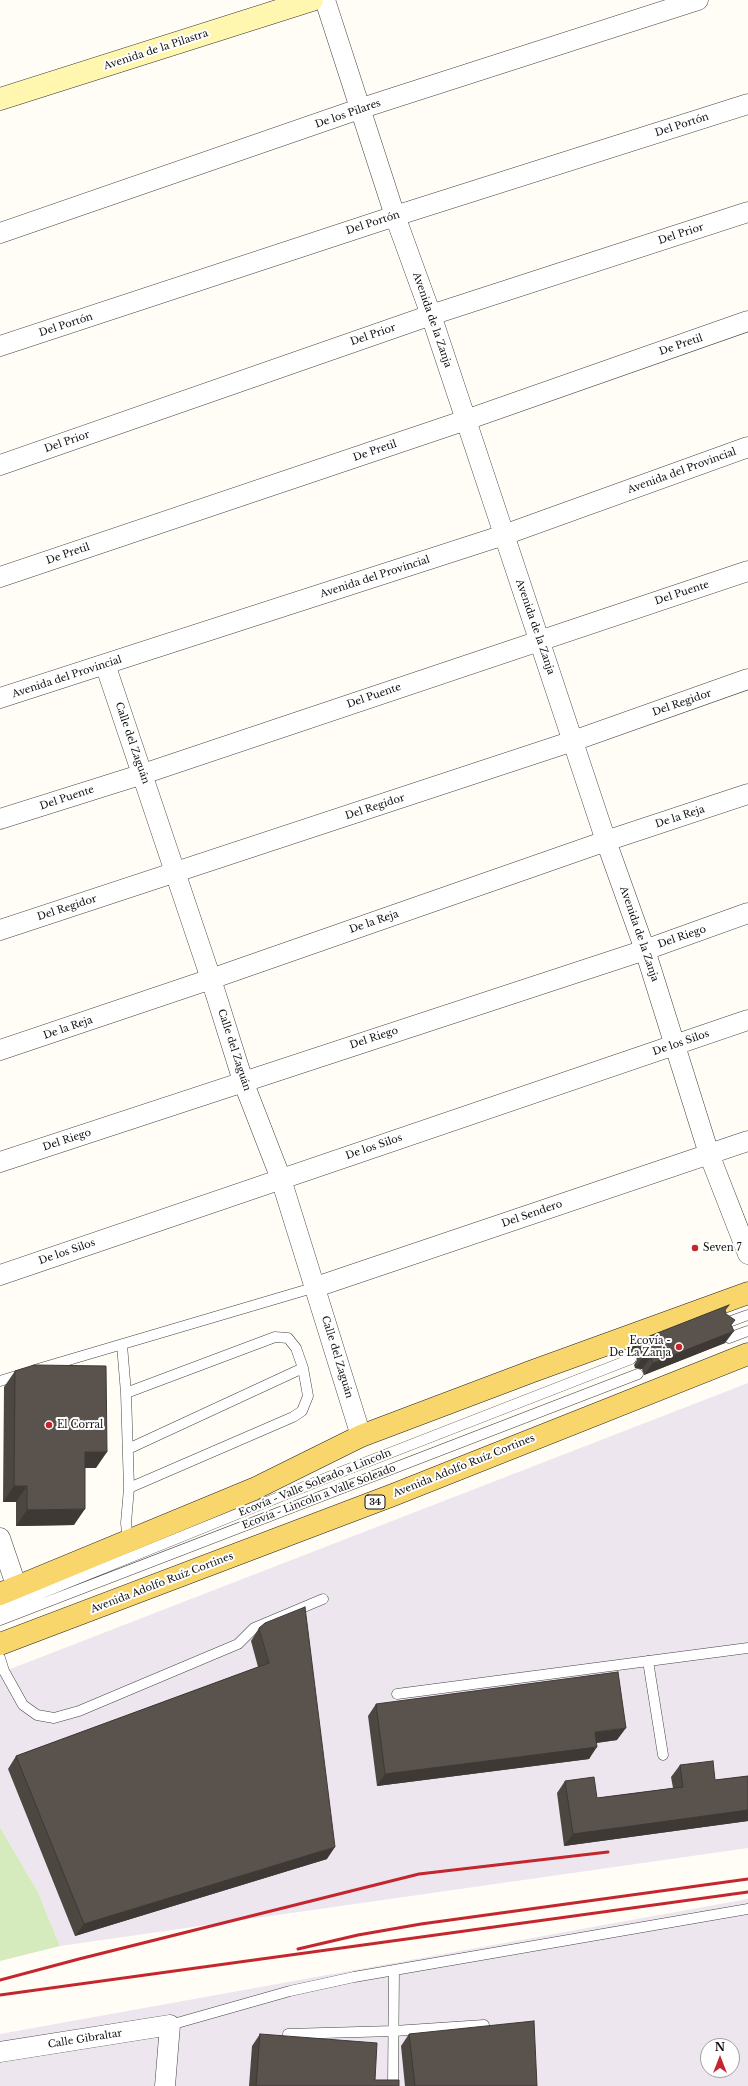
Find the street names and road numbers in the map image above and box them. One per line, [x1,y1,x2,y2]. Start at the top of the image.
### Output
street label: Avenida de la Pilastra [102,27,210,73]
street label: De los Pilares [314,97,382,131]
street label: Del Portón [654,111,710,139]
street label: Del Portón [345,209,401,237]
street label: Del Prior [657,221,705,247]
street label: Avenida de la Zanja [410,271,454,369]
street label: Del Portón [38,311,94,339]
street label: Del Prior [349,322,397,348]
street label: De Pretil [658,332,704,358]
street label: Del Prior [43,429,91,455]
street label: De Pretil [352,438,398,464]
street label: Avenida del Provincial [626,446,738,496]
street label: De Pretil [45,541,91,567]
street label: Avenida del Provincial [319,554,431,600]
street label: Avenida de la Zanja [513,578,557,676]
street label: Del Puente [653,579,711,607]
street label: Avenida del Provincial [11,654,123,700]
street label: Del Puente [345,681,403,711]
street label: Del Regidor [651,687,713,719]
street label: Calle del Zaguán [112,701,152,785]
street label: Del Puente [38,784,96,812]
street label: Del Regidor [344,792,406,822]
street label: De la Reja [654,803,706,831]
street label: Avenida de la Zanja [617,885,661,983]
street label: Del Regidor [36,893,98,923]
street label: De la Reja [348,908,400,936]
street label: Del Riego [656,923,708,951]
street label: Calle del Zaguán [215,1007,253,1093]
street label: De la Reja [42,1014,94,1042]
street label: Del Riego [348,1025,400,1051]
street label: De los Silos [651,1028,711,1058]
street label: Del Riego [41,1127,93,1153]
street label: De los Silos [344,1132,404,1162]
street label: Del Sendero [500,1198,564,1230]
street label: De los Silos [37,1237,97,1267]
street label: Calle del Zaguán [319,1314,355,1400]
street label: Avenida Adolfo Ruíz Cortines [391,1432,537,1500]
street label: Ecovía - Valle Soleado a Lincoln [237,1447,393,1519]
street label: Ecovía - Lincoln a Valle Soleado [240,1462,398,1532]
road number: 34 [365,1495,385,1509]
street label: Avenida Adolfo Ruíz Cortines [89,1550,235,1616]
street label: Calle Gibraltar [47,2027,123,2051]

